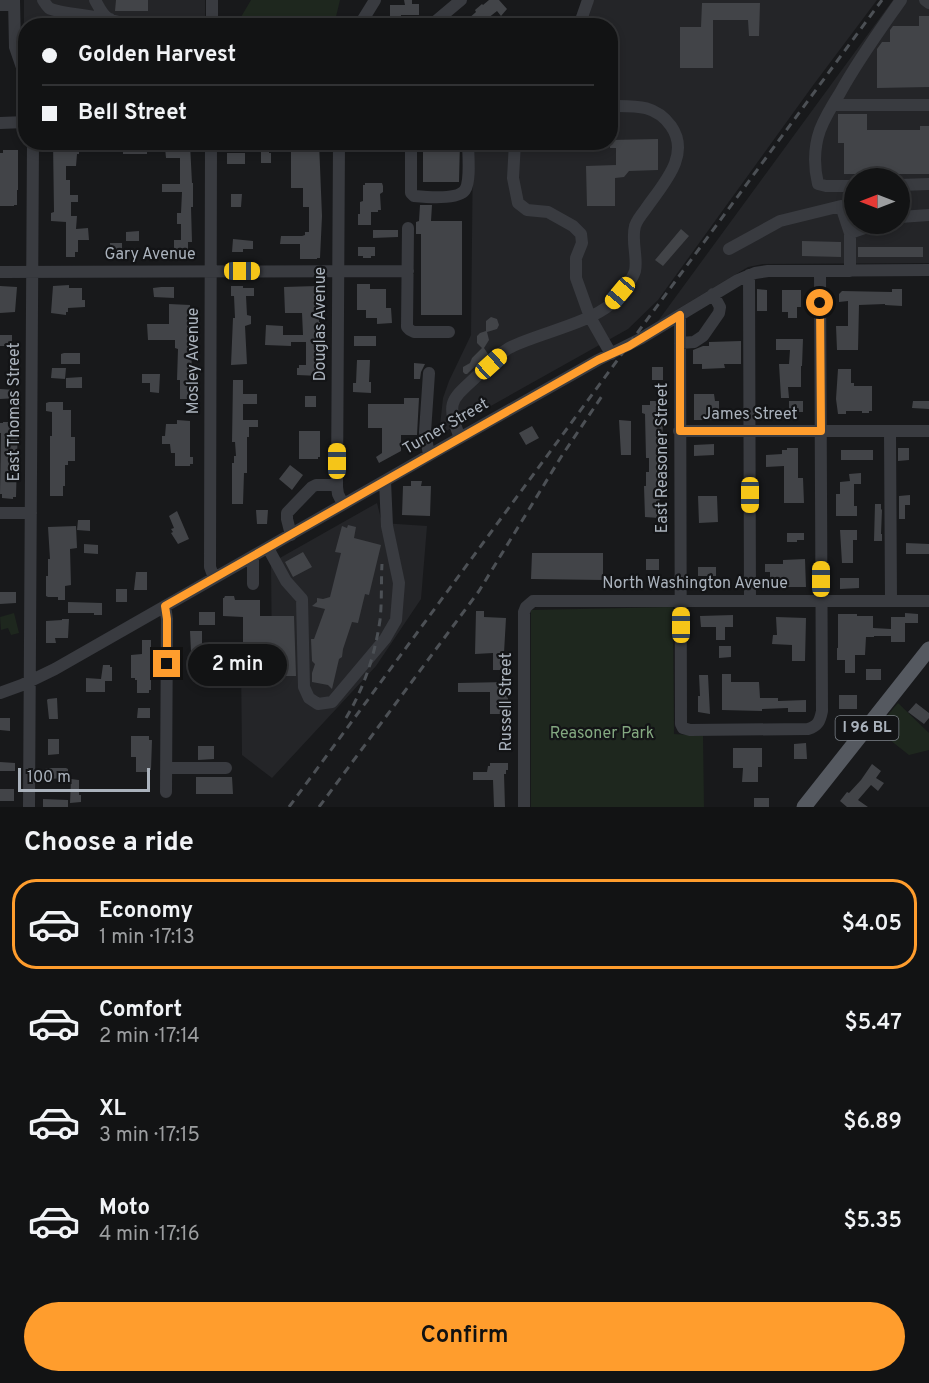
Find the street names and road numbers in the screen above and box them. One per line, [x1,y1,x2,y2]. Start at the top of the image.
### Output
street label: Gary Avenue [104,245,196,265]
street label: Douglas Avenue [311,267,331,381]
street label: Mosley Avenue [184,308,204,414]
street label: East Thomas Street [5,342,25,482]
street label: East Reasoner Street [653,383,673,533]
street label: Turner Street [399,394,493,460]
street label: James Street [703,405,797,425]
street label: North Washington Avenue [602,574,788,594]
street label: Russell Street [497,652,517,752]
road number: I 96 BL [836,716,898,740]

